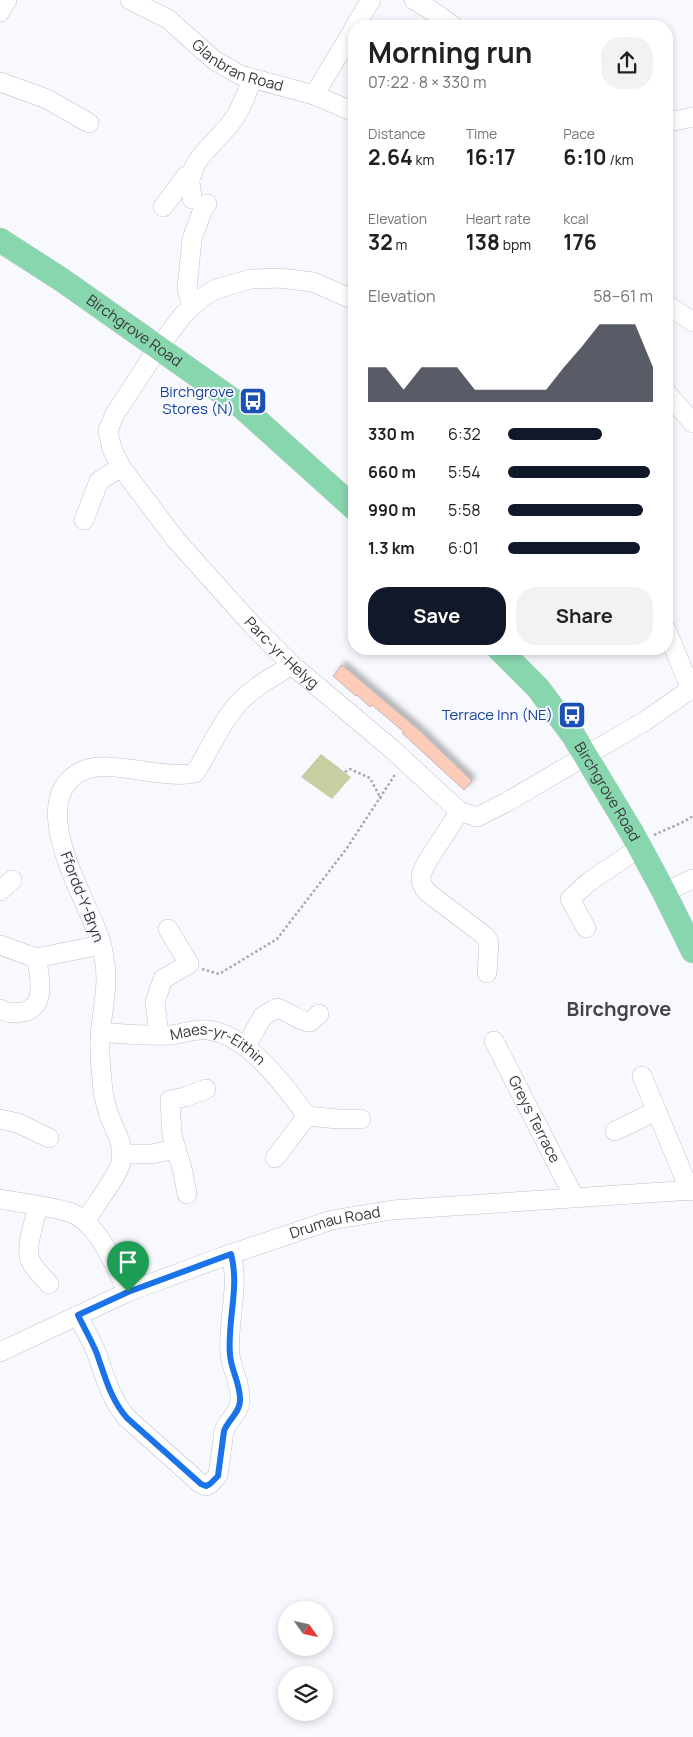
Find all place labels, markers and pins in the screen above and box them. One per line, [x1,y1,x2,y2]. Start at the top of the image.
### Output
place label: Birchgrove Stores (N) [160,381,234,419]
bus stop icon: Birchgrove Stores (N) [238,386,268,416]
bus stop icon: Terrace Inn (NE) [557,700,587,730]
place label: Terrace Inn (NE) [442,704,553,725]
pin [107,1241,149,1292]

